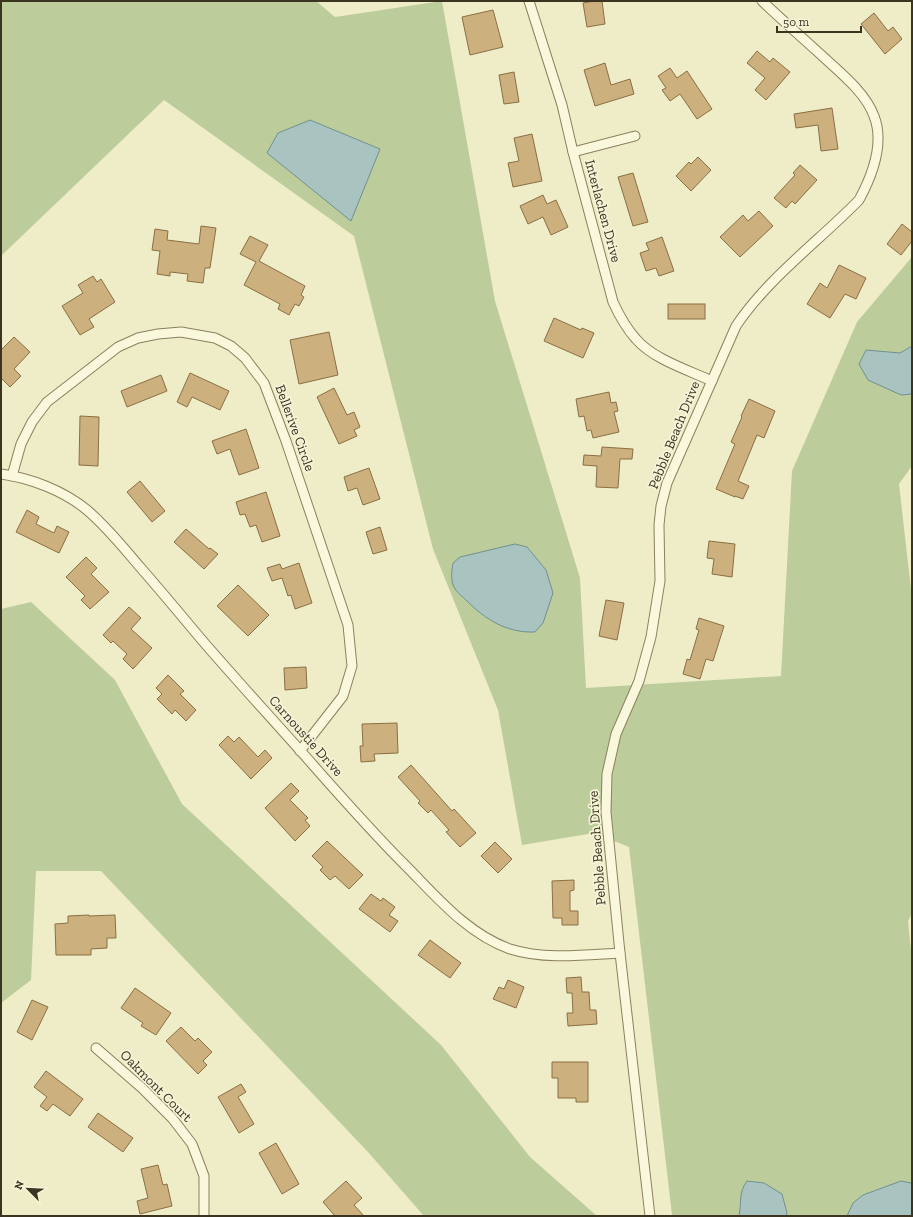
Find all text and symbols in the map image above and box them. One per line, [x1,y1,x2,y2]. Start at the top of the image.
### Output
scale bar [777,8,861,34]
text: 50 m [783,15,810,29]
street label: Interlachen Drive [581,158,625,265]
street label: Pebble Beach Drive [645,378,704,491]
street label: Bellerive Circle [271,382,319,474]
street label: Carnoustie Drive [265,692,347,780]
street label: Pebble Beach Drive [584,790,609,906]
street label: Oakmont Court [116,1046,196,1126]
north arrow [8,1169,48,1209]
text: N [12,1178,27,1192]

